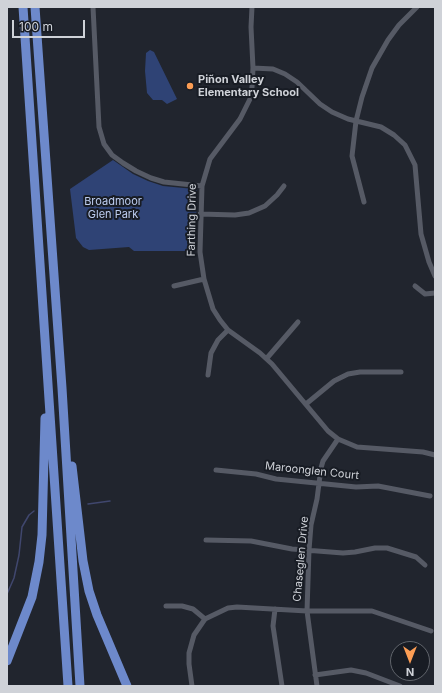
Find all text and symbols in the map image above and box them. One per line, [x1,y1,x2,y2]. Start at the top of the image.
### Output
scale bar [14,12,87,38]
text: 100 m [19,19,53,34]
place label: Piñon Valley Elementary School [198,73,299,99]
marker: Piñon Valley Elementary School [185,81,195,91]
street label: Farthing Drive [185,183,199,257]
park label: Broadmoor Glen Park [84,195,142,221]
street label: Maroonglen Court [264,460,360,482]
street label: Chaseglen Drive [291,516,311,602]
north arrow [390,641,430,681]
text: N [406,665,414,679]

